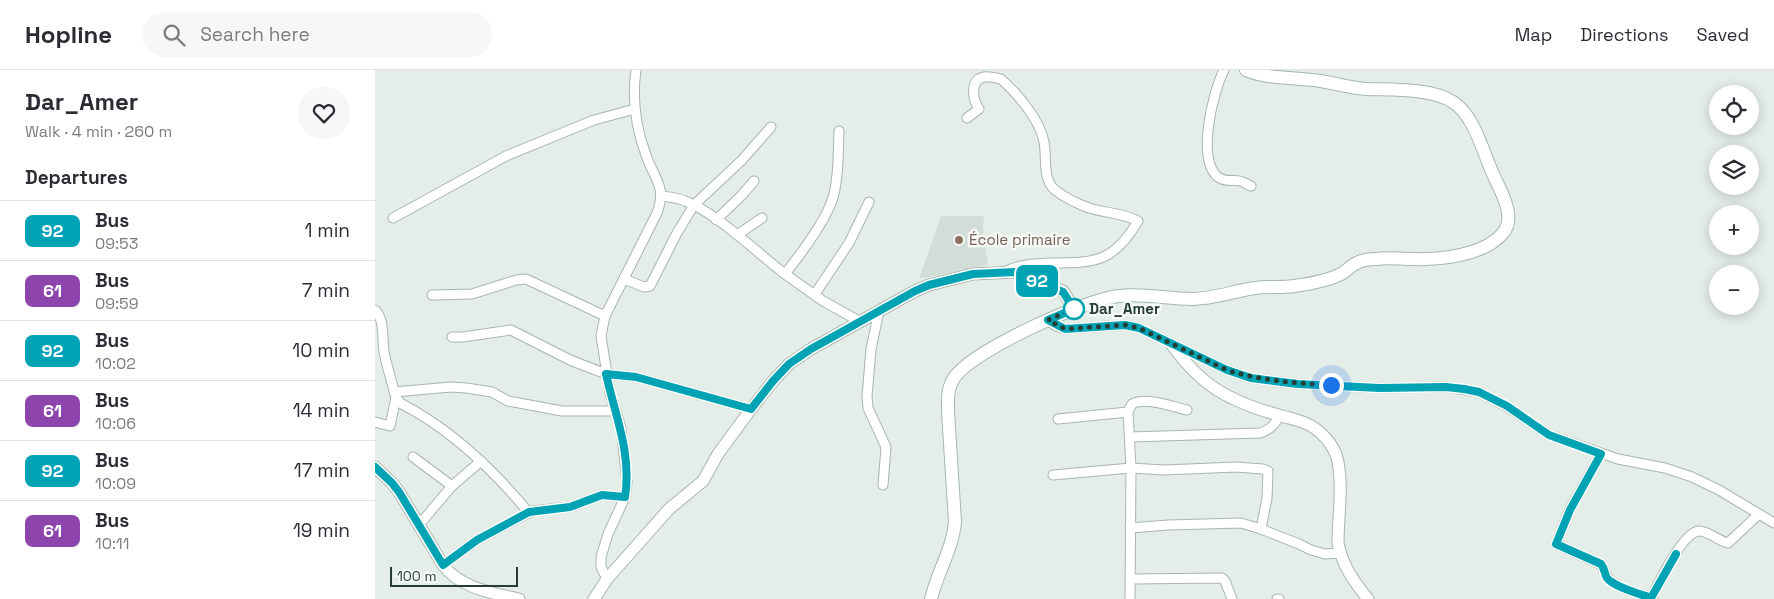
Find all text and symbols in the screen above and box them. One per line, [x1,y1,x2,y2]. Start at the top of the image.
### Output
search box [142,12,492,57]
text: Hopline [25,19,112,50]
icon: search [160,21,188,49]
text: Search here [200,22,310,47]
text: Map [1515,23,1552,46]
text: Directions [1580,23,1669,46]
text: Saved [1697,23,1749,46]
map controls [1709,85,1759,315]
button: locate [1709,85,1759,135]
text: Dar_Amer [25,86,138,117]
button: heart [298,87,350,139]
text: Walk · 4 min · 260 m [25,121,172,142]
button: layers [1709,145,1759,195]
text: Departures [25,165,128,190]
button: + [1709,205,1759,255]
text: Bus [95,208,129,233]
text: 1 min [305,218,350,243]
text: 92 [42,219,63,242]
place label: École primaire [969,230,1071,249]
text: 09:53 [95,233,138,254]
marker: École primaire [953,234,965,246]
line badge: 92 [1015,265,1059,297]
button: − [1709,265,1759,315]
text: Bus [95,268,129,293]
text: 92 [1026,269,1048,292]
text: 7 min [302,278,350,303]
text: 61 [43,279,62,302]
text: 09:59 [95,293,138,314]
marker: Dar_Amer [1063,298,1085,320]
place label: Dar_Amer [1089,299,1160,318]
text: Bus [95,328,129,353]
text: 10 min [292,338,350,363]
text: 92 [42,339,63,362]
text: 10:02 [95,353,136,374]
your location [1319,373,1344,398]
text: Bus [95,388,129,413]
text: 14 min [293,398,350,423]
text: 61 [43,399,62,422]
text: 10:06 [95,413,136,434]
text: Bus [95,448,129,473]
text: 17 min [294,458,350,483]
text: 92 [42,459,63,482]
text: 10:09 [95,473,136,494]
text: Bus [95,508,129,533]
text: 19 min [293,518,350,543]
text: 61 [43,519,62,542]
text: 10:11 [95,533,129,554]
scale bar [390,564,517,587]
text: 100 m [397,567,436,585]

